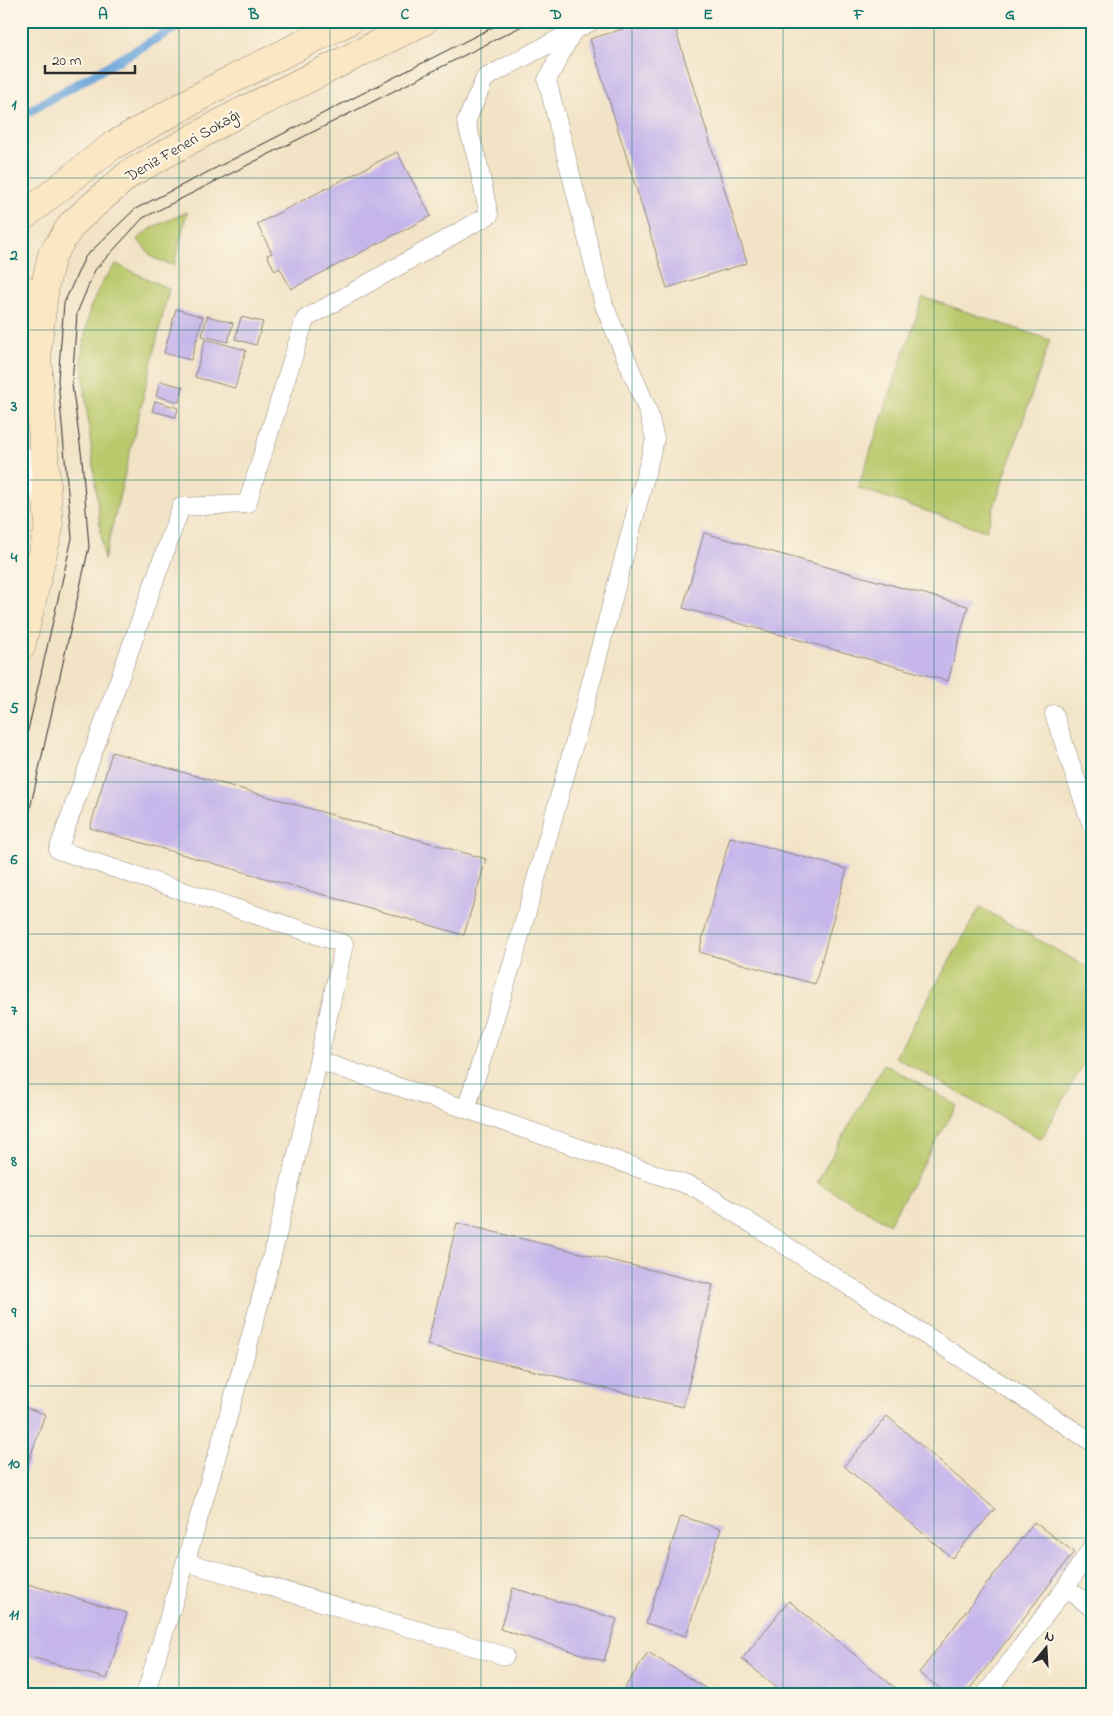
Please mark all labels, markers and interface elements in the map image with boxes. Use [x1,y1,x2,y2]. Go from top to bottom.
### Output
text: A [98,3,108,27]
text: B [248,3,260,27]
text: C [401,3,410,27]
text: D [549,3,562,27]
text: E [703,3,713,27]
text: F [853,3,865,27]
text: G [1005,3,1015,27]
scale bar [45,42,135,74]
text: 20 m [52,50,82,72]
text: 1 [11,93,17,117]
street label: Deniz Feneri Sokağı [120,103,245,189]
text: 2 [9,244,18,268]
text: 3 [10,395,18,419]
text: 4 [10,546,18,570]
text: 5 [9,697,19,721]
text: 6 [9,848,18,872]
text: 7 [11,999,18,1023]
text: 8 [10,1150,17,1174]
text: 9 [11,1301,17,1325]
text: 10 [8,1452,20,1476]
text: 11 [9,1603,20,1627]
north arrow [1020,1624,1070,1674]
text: N [1042,1626,1057,1649]

